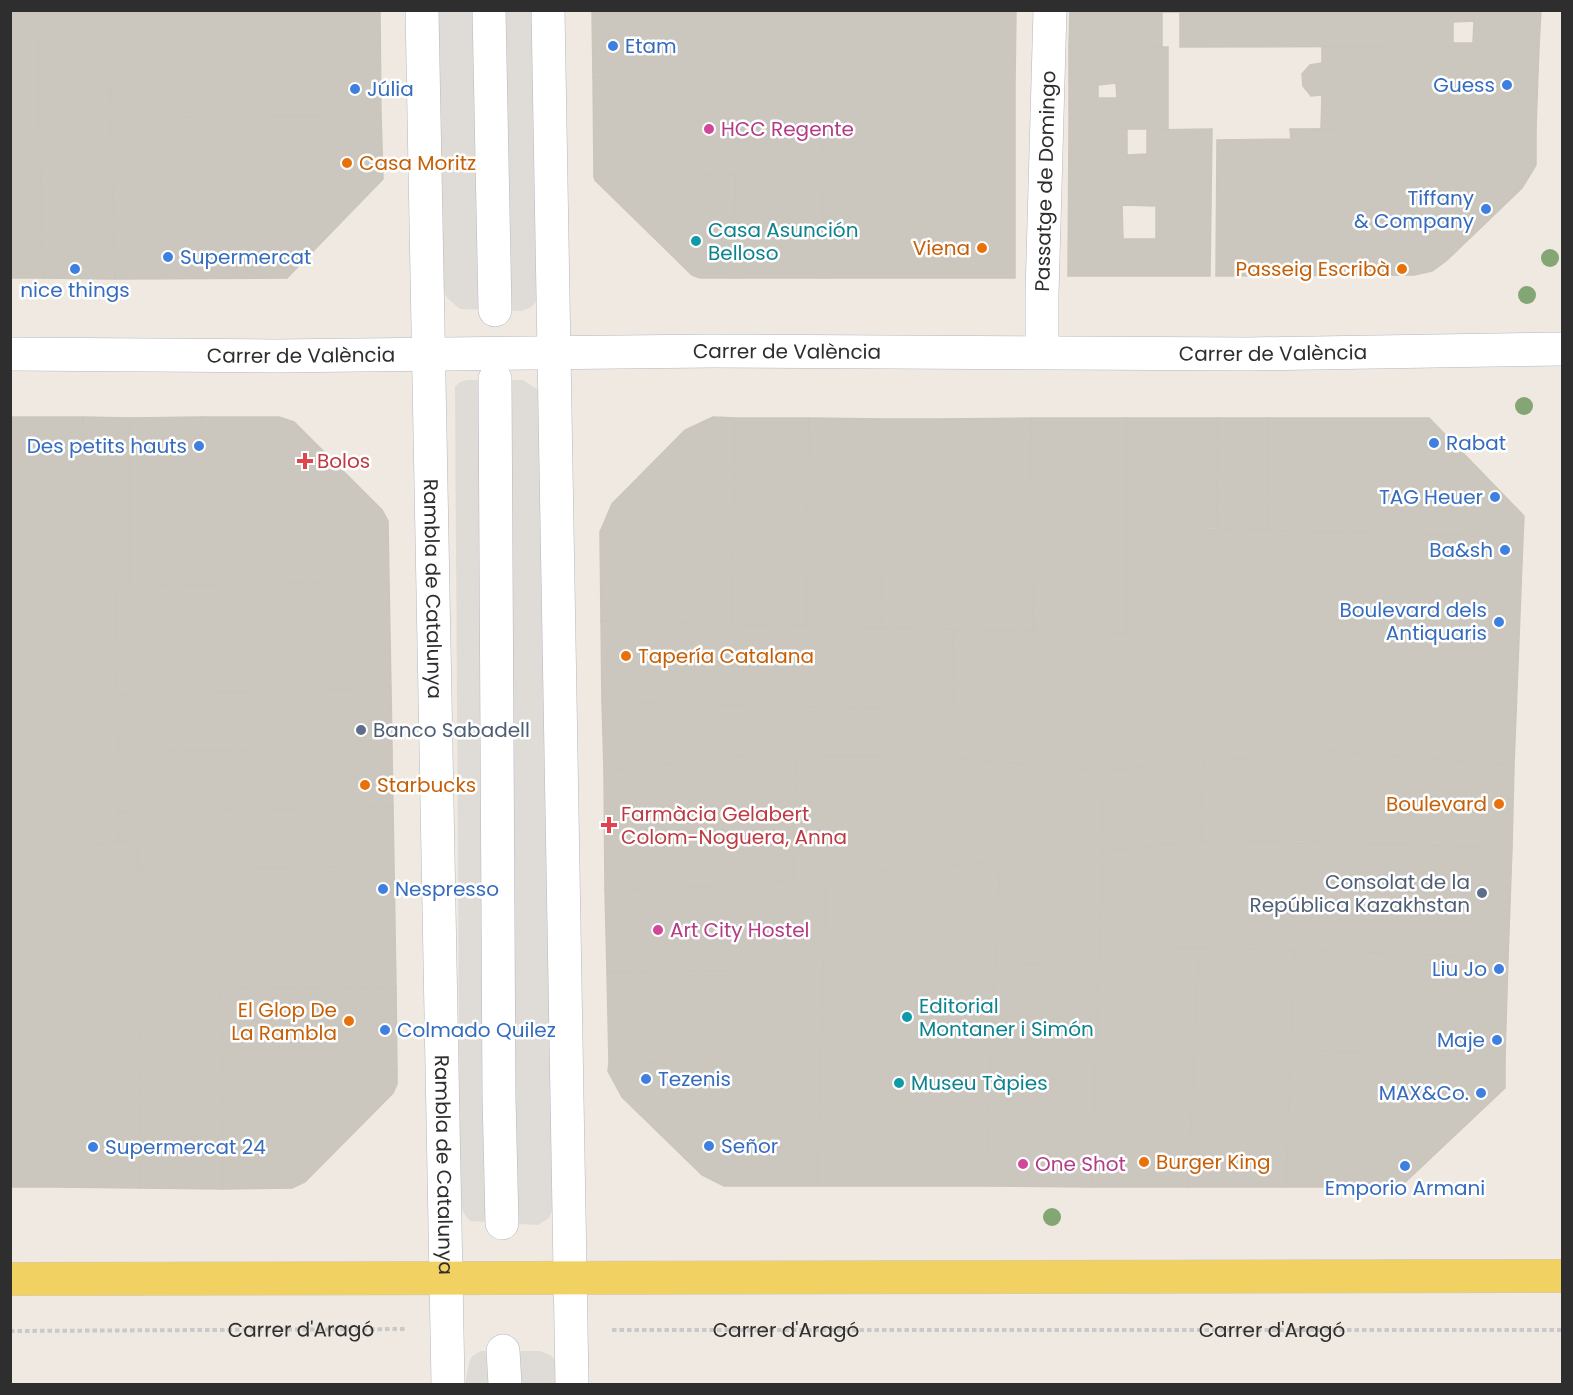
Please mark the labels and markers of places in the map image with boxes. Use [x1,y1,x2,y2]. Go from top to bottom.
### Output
place label: Etam [625,32,677,60]
marker: Etam [606,39,620,53]
place label: Guess [1433,71,1495,99]
place label: Júlia [367,75,414,103]
marker: Guess [1500,78,1514,92]
marker: Júlia [348,82,362,96]
place label: HCC Regente [721,115,854,143]
marker: HCC Regente [702,122,716,136]
place label: Casa Moritz [359,149,476,177]
marker: Casa Moritz [340,156,354,170]
place label: Tiffany & Company [1354,184,1474,235]
marker: Tiffany & Company [1479,202,1493,216]
place label: Casa Asunción Belloso [708,216,858,267]
marker: Casa Asunción Belloso [689,234,703,248]
place label: Viena [913,234,970,262]
marker: Viena [975,241,989,255]
place label: Supermercat [180,243,311,271]
marker: Supermercat [161,250,175,264]
place label: Passeig Escribà [1236,255,1390,283]
marker: nice things [68,262,82,276]
marker: Passeig Escribà [1395,262,1409,276]
place label: nice things [20,276,130,304]
place label: Rabat [1446,429,1506,457]
place label: Des petits hauts [27,432,187,460]
marker: Rabat [1427,436,1441,450]
marker: Des petits hauts [192,439,206,453]
place label: Bolos [317,447,370,475]
marker: Bolos [298,454,312,468]
place label: TAG Heuer [1379,483,1483,511]
marker: TAG Heuer [1488,490,1502,504]
place label: Ba&sh [1429,536,1493,564]
marker: Ba&sh [1498,543,1512,557]
place label: Boulevard dels Antiquaris [1339,596,1487,647]
marker: Boulevard dels Antiquaris [1492,615,1506,629]
place label: Tapería Catalana [638,642,814,670]
marker: Tapería Catalana [619,649,633,663]
place label: Banco Sabadell [373,716,530,744]
marker: Banco Sabadell [354,723,368,737]
place label: Starbucks [377,771,476,799]
marker: Starbucks [358,778,372,792]
place label: Boulevard [1386,790,1487,818]
marker: Boulevard [1492,797,1506,811]
place label: Farmàcia Gelabert Colom-Noguera, Anna [621,800,847,851]
marker: Farmàcia Gelabert Colom-Noguera, Anna [602,818,616,832]
place label: Consolat de la República Kazakhstan [1250,868,1470,919]
place label: Nespresso [395,875,499,903]
marker: Nespresso [376,882,390,896]
marker: Consolat de la República Kazakhstan [1475,886,1489,900]
place label: Art City Hostel [670,916,809,944]
marker: Art City Hostel [651,923,665,937]
place label: Liu Jo [1432,955,1487,983]
marker: Liu Jo [1492,962,1506,976]
place label: Editorial Montaner i Simón [919,992,1094,1043]
place label: El Glop De La Rambla [231,996,337,1047]
marker: Editorial Montaner i Simón [900,1010,914,1024]
marker: El Glop De La Rambla [342,1014,356,1028]
place label: Colmado Quilez [397,1016,556,1044]
marker: Colmado Quilez [378,1023,392,1037]
place label: Maje [1437,1026,1485,1054]
marker: Maje [1490,1033,1504,1047]
place label: Tezenis [658,1065,731,1093]
place label: Museu Tàpies [911,1069,1048,1097]
marker: Tezenis [639,1072,653,1086]
marker: Museu Tàpies [892,1076,906,1090]
place label: MAX&Co. [1379,1079,1469,1107]
marker: MAX&Co. [1474,1086,1488,1100]
place label: Señor [721,1132,778,1160]
place label: Supermercat 24 [105,1133,266,1161]
marker: Señor [702,1139,716,1153]
marker: Supermercat 24 [86,1140,100,1154]
place label: Burger King [1156,1148,1270,1176]
place label: One Shot [1035,1150,1126,1178]
marker: Burger King [1137,1155,1151,1169]
marker: One Shot [1016,1157,1030,1171]
marker: Emporio Armani [1398,1159,1412,1173]
place label: Emporio Armani [1325,1174,1485,1202]

